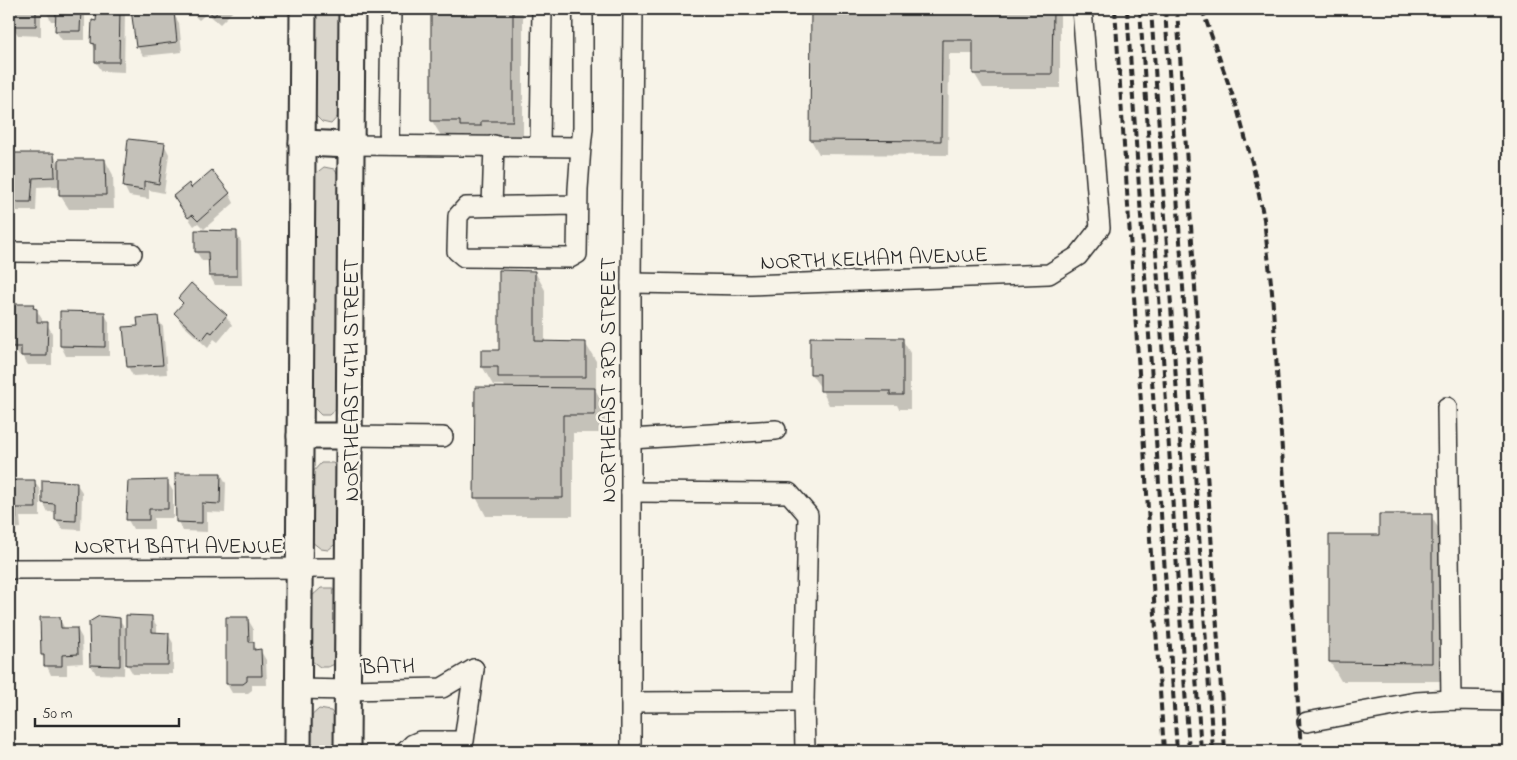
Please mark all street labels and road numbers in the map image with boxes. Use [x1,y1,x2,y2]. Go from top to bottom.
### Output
street label: NORTH KELHAM AVENUE [760,240,988,280]
street label: NORTHEAST 3RD STREET [594,257,626,503]
street label: NORTHEAST 4TH STREET [337,258,369,501]
street label: NORTH BATH AVENUE [74,532,284,564]
street label: BATH [360,652,415,684]

